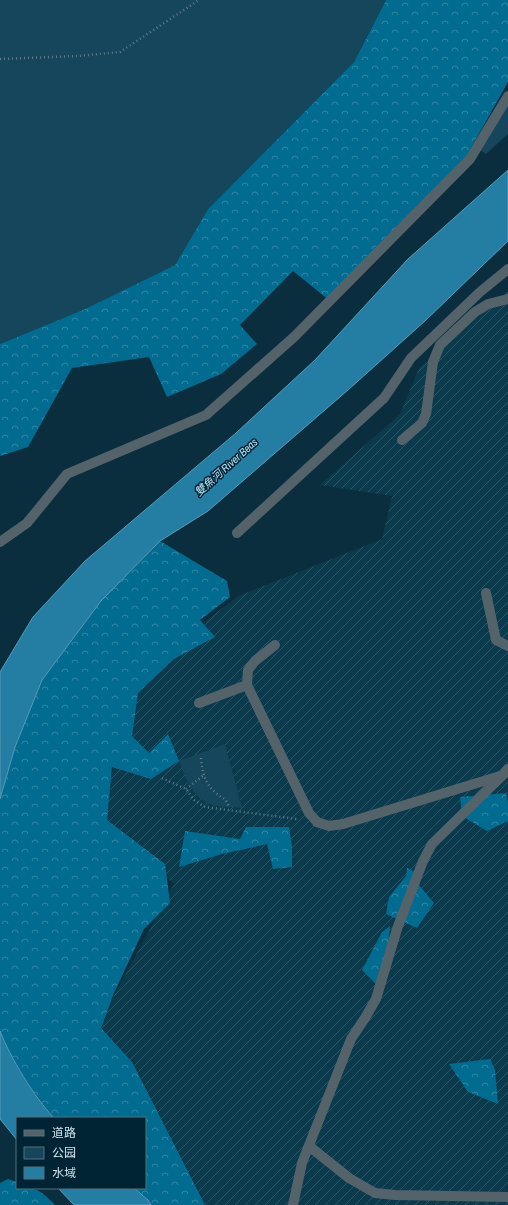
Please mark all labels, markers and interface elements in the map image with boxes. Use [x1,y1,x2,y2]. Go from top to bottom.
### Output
water label: 雙魚河 River Beas [192,435,261,499]
legend [16,1117,146,1189]
text: 道路 [52,1125,76,1141]
text: 公园 [52,1145,76,1161]
text: 水域 [52,1165,76,1181]

